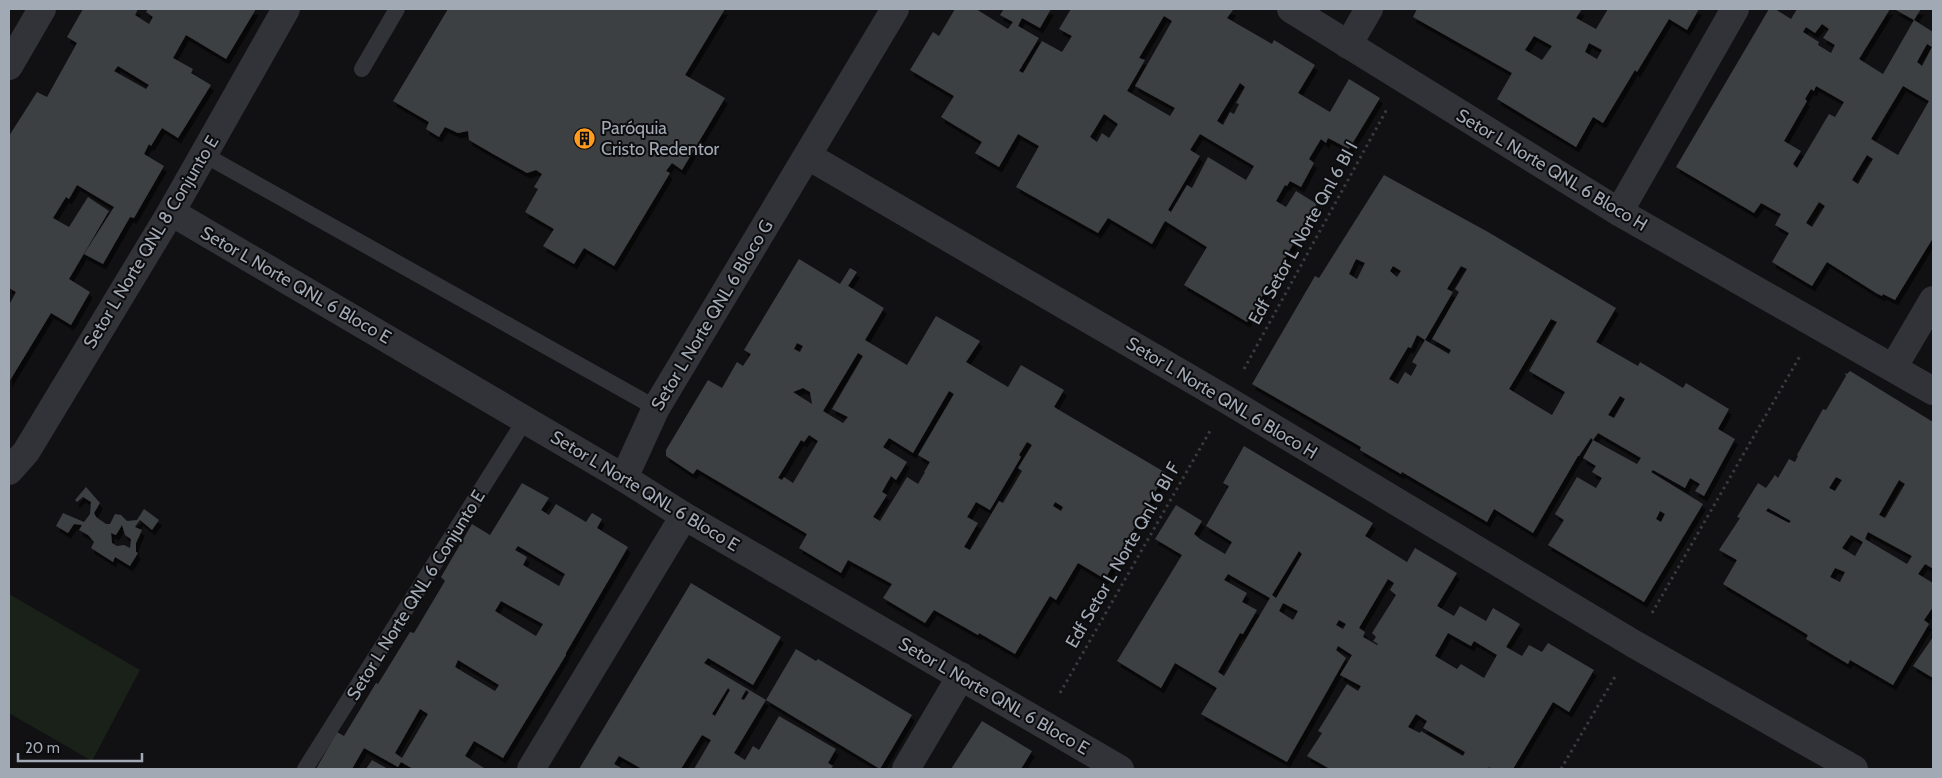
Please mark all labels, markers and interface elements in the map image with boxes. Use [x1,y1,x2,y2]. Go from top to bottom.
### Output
street label: Setor L Norte QNL 6 Bloco H [1452,104,1652,236]
place label: Paróquia Cristo Redentor [601,117,720,160]
building icon: Paróquia Cristo Redentor [573,126,597,150]
street label: Setor L Norte QNL 8 Conjunto E [79,132,223,352]
street label: Edf Setor L Norte Qnl 6 BI I [1244,138,1362,328]
street label: Setor L Norte QNL 6 Bloco G [646,216,778,414]
street label: Setor L Norte QNL 6 Bloco E [197,221,395,349]
street label: Setor L Norte QNL 6 Bloco H [1122,332,1322,464]
street label: Setor L Norte QNL 6 Bloco E [547,426,743,556]
street label: Edf Setor L Norte Qnl 6 BI F [1061,458,1185,652]
street label: Setor L Norte QNL 6 Conjunto E [342,486,490,704]
street label: Setor L Norte QNL 6 Bloco E [895,632,1093,760]
scale bar [18,730,141,762]
text: 20 m [25,739,60,757]

